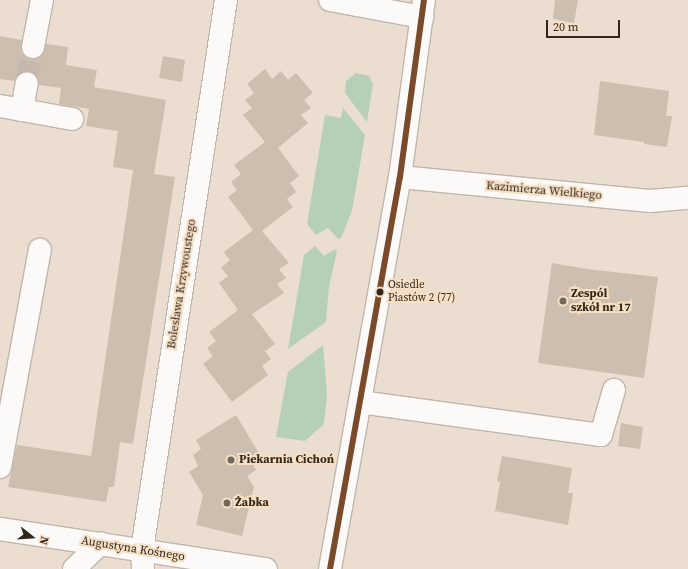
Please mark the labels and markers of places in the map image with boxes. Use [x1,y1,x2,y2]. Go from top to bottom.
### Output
place label: Osiedle Piastów 2 (77) [388,279,455,305]
marker: Osiedle Piastów 2 (77) [375,287,385,297]
place label: Zespól szkół nr 17 [571,287,631,315]
marker: Zespól szkół nr 17 [558,296,568,306]
place label: Piekarnia Cichoń [239,453,334,467]
marker: Piekarnia Cichoń [226,455,236,465]
place label: Żabka [235,496,269,510]
marker: Żabka [222,498,232,508]

